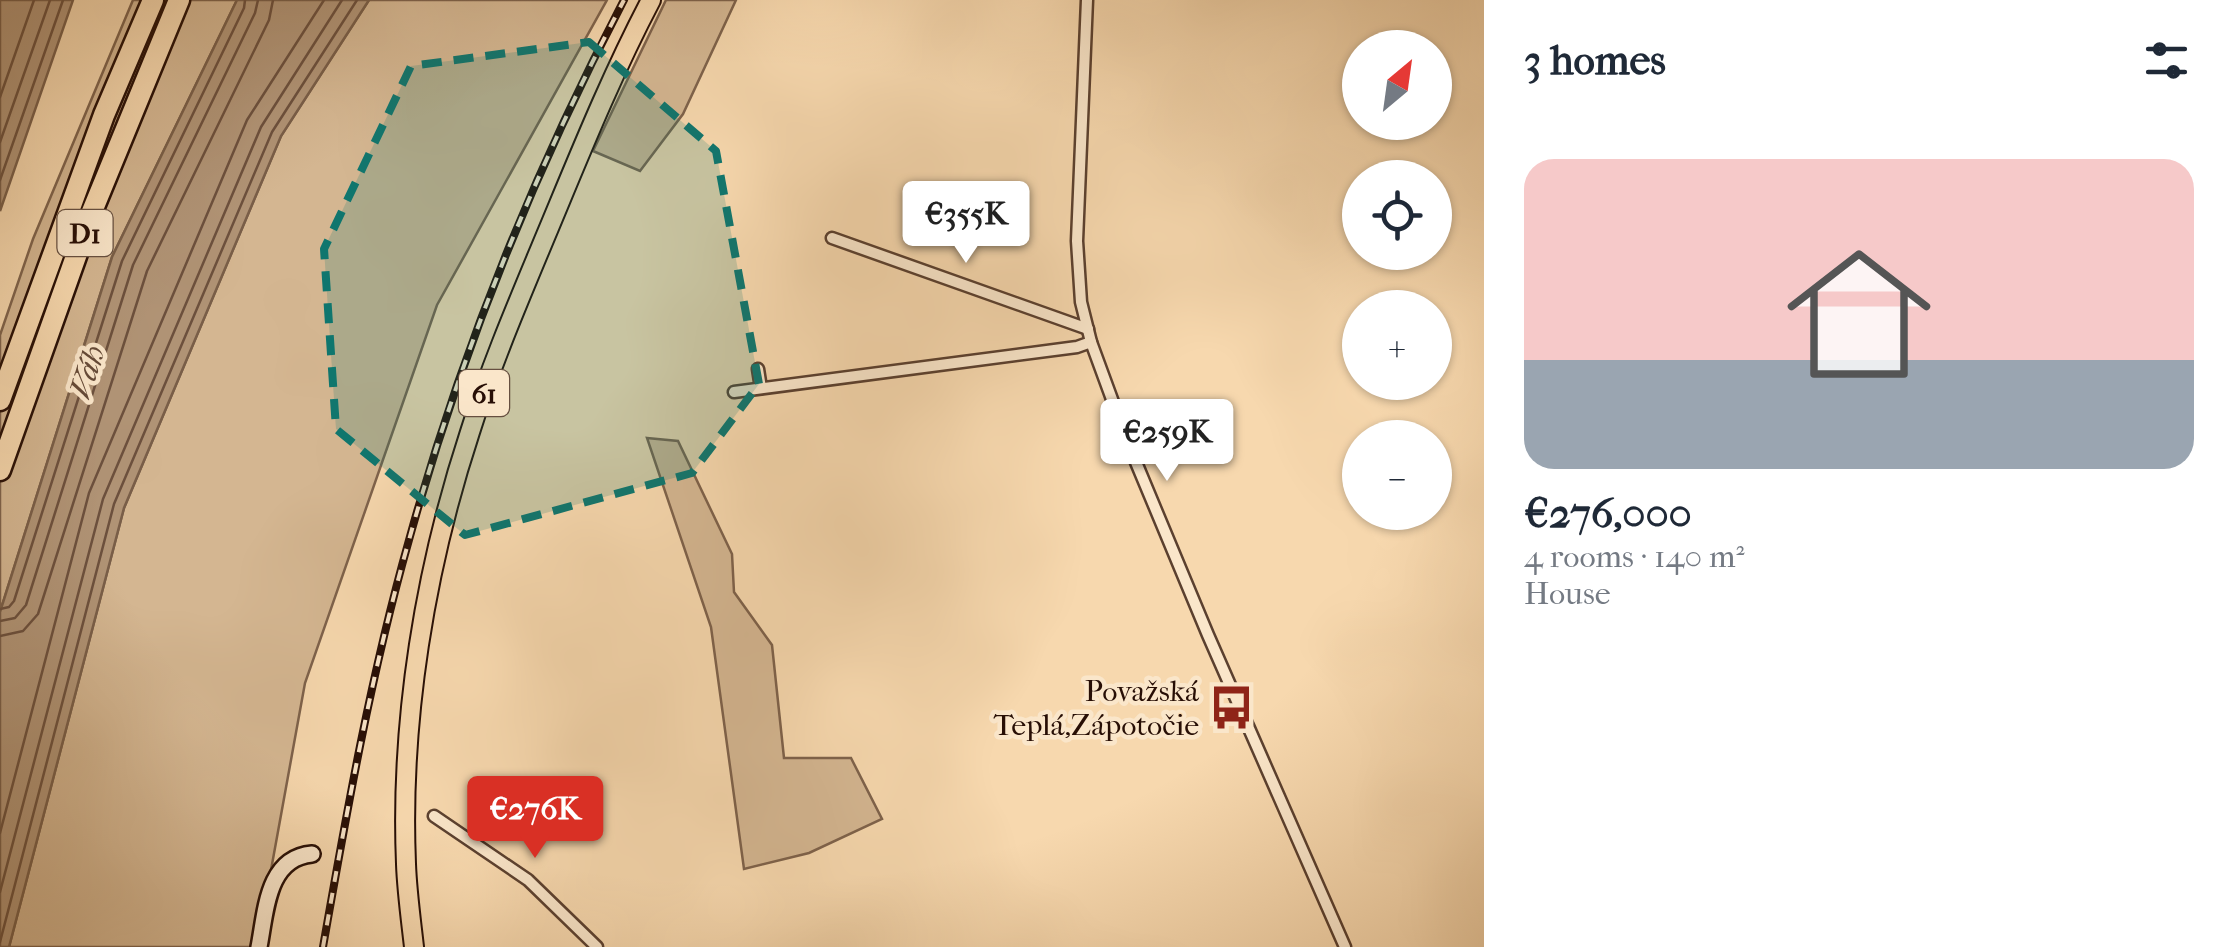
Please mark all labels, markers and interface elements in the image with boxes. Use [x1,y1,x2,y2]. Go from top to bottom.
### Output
north arrow [1342,30,1452,140]
map controls [1342,30,1452,530]
icon: filters [2139,33,2194,88]
text: 3 homes [1524,36,1666,85]
button: locate [1342,160,1452,270]
pin: €355K [896,181,1036,266]
text: €355K [925,195,1007,232]
road number: D1 [58,210,112,256]
icon: home [1769,224,1949,404]
button: + [1342,290,1452,400]
water label: Váh [61,341,113,403]
road number: 61 [459,370,509,416]
pin: €259K [1097,399,1237,484]
text: €259K [1122,413,1212,450]
button: − [1342,420,1452,530]
text: €276,000 [1524,489,1692,538]
text: 4 rooms · 140 m² [1524,538,1745,575]
text: House [1524,575,1611,612]
place label: Považská Teplá,Zápotočie [994,674,1200,743]
bus stop icon: Považská Teplá,Zápotočie [1208,684,1256,732]
pin: €276K [465,776,605,861]
text: €276K [489,790,581,827]

